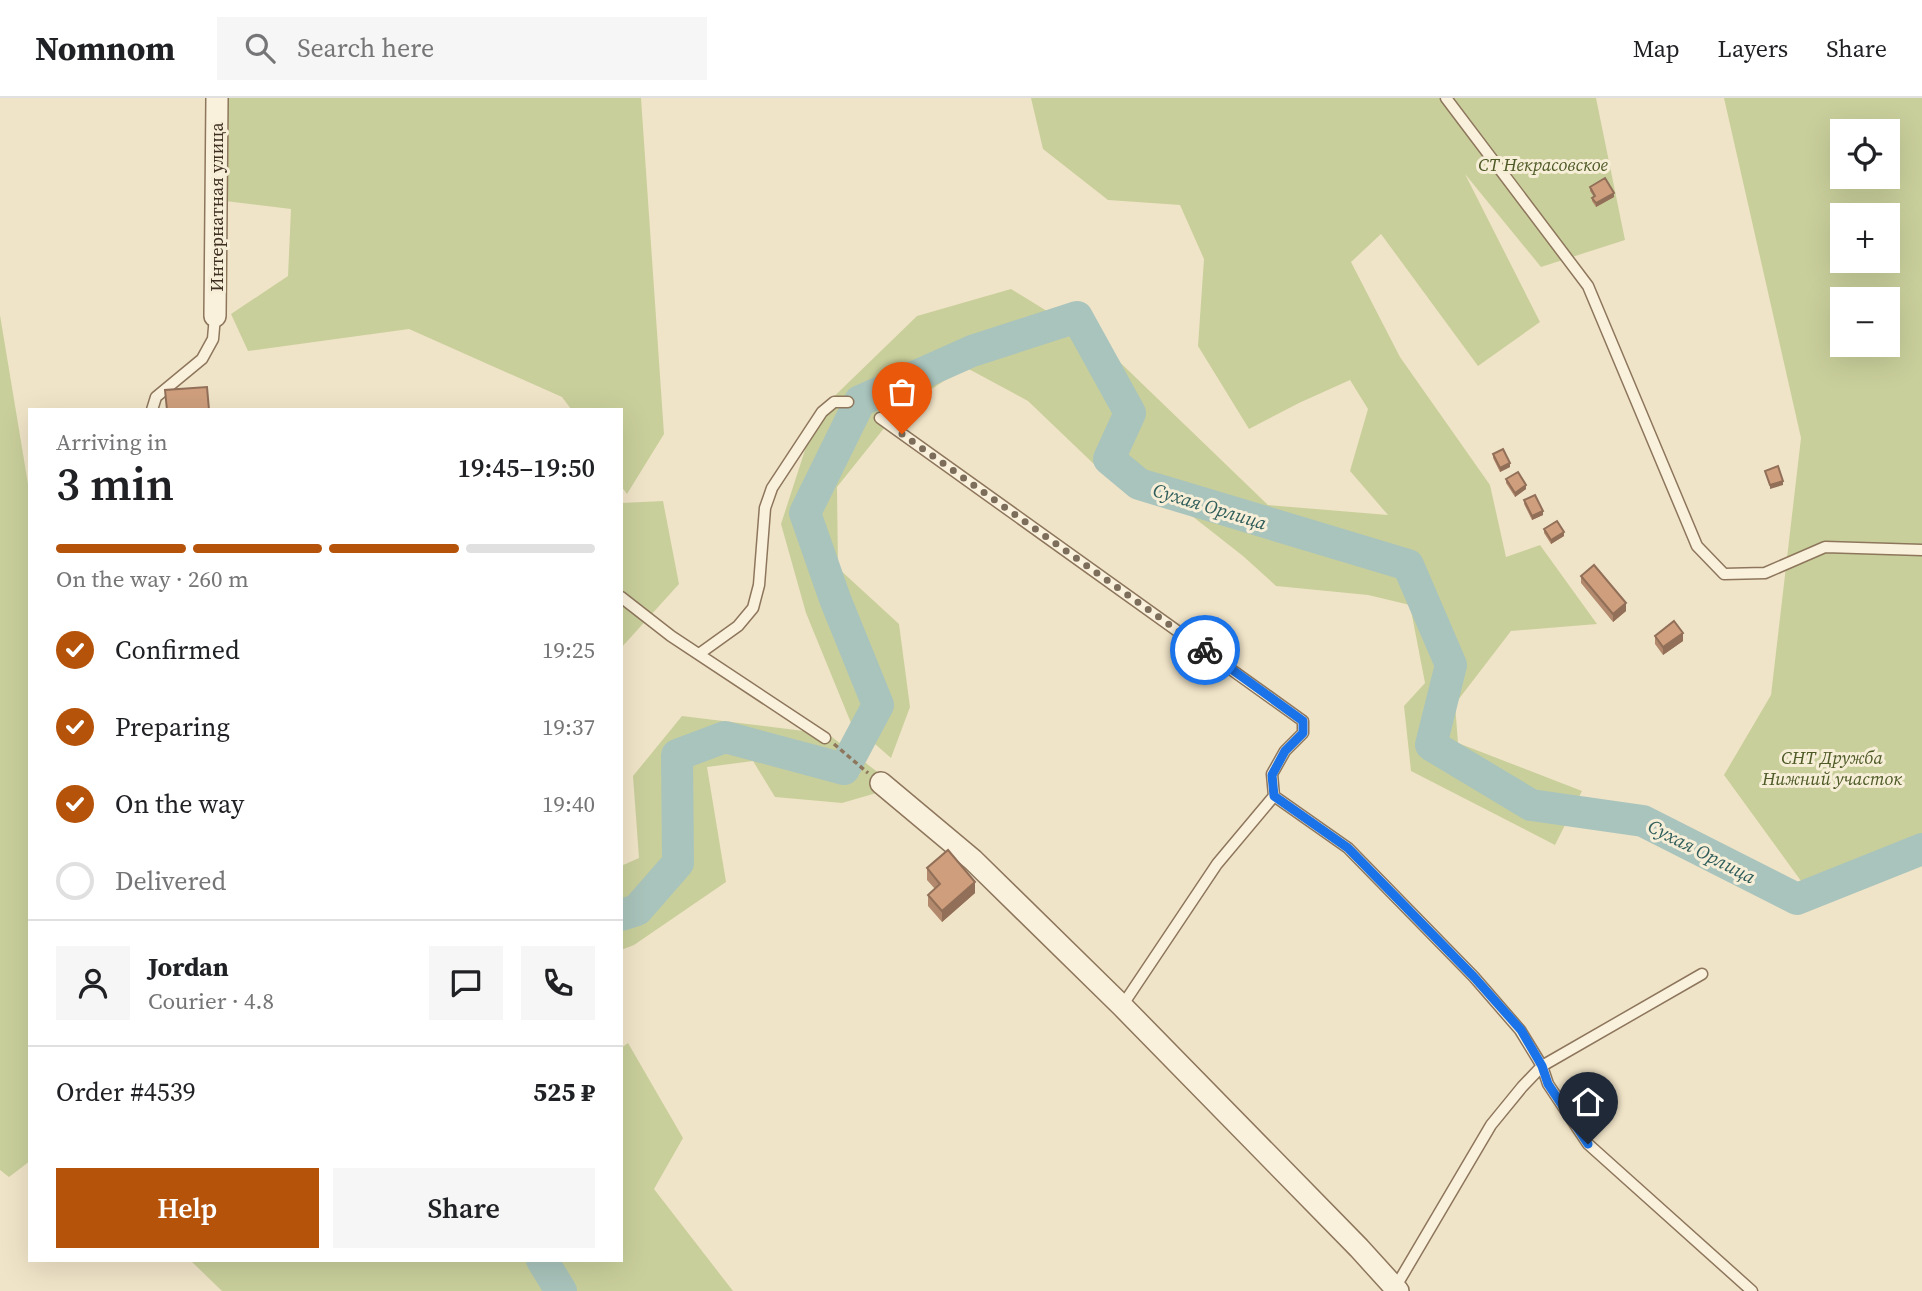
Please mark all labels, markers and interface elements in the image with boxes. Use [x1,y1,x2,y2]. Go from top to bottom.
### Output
search box [217,17,707,80]
text: Nomnom [35,26,175,71]
icon: search [241,29,279,67]
text: Search here [297,30,434,66]
text: Map [1633,32,1680,65]
text: Layers [1718,32,1788,65]
text: Share [1826,32,1887,65]
map controls [1830,119,1900,357]
button: locate [1830,119,1900,189]
street label: Интернатная улица [204,122,229,292]
park label: СТ Некрасовское [1478,152,1608,177]
button: + [1830,203,1900,273]
button: − [1830,287,1900,357]
pin [872,362,932,434]
icon: bag [883,373,921,411]
text: Arriving in [56,426,168,458]
text: 19:45–19:50 [458,450,595,486]
text: 3 min [56,452,174,515]
water label: Сухая Орлица [1150,476,1270,536]
text: On the way · 260 m [56,563,249,595]
courier [1170,615,1240,685]
icon: check [56,631,94,669]
icon: bike [1186,631,1224,669]
text: Confirmed [115,632,240,668]
text: 19:25 [542,634,595,666]
icon: check [56,708,94,746]
text: Preparing [115,709,230,745]
text: 19:37 [542,711,595,743]
park label: СНТ Дружба Нижний участок [1761,745,1902,791]
icon: check [56,785,94,823]
text: On the way [115,786,244,822]
text: 19:40 [542,788,595,820]
water label: Сухая Орлица [1644,813,1760,889]
text: Delivered [115,863,226,899]
button: person [56,946,130,1020]
button: chat [429,946,503,1020]
button: phone [521,946,595,1020]
text: Jordan [148,949,229,985]
text: Courier · 4.8 [148,985,274,1017]
pin [1558,1072,1618,1144]
text: Order #4539 [56,1074,196,1110]
text: 525 ₽ [533,1074,595,1110]
icon: home [1569,1083,1607,1121]
button: Help [56,1168,319,1248]
button: Share [333,1168,595,1248]

